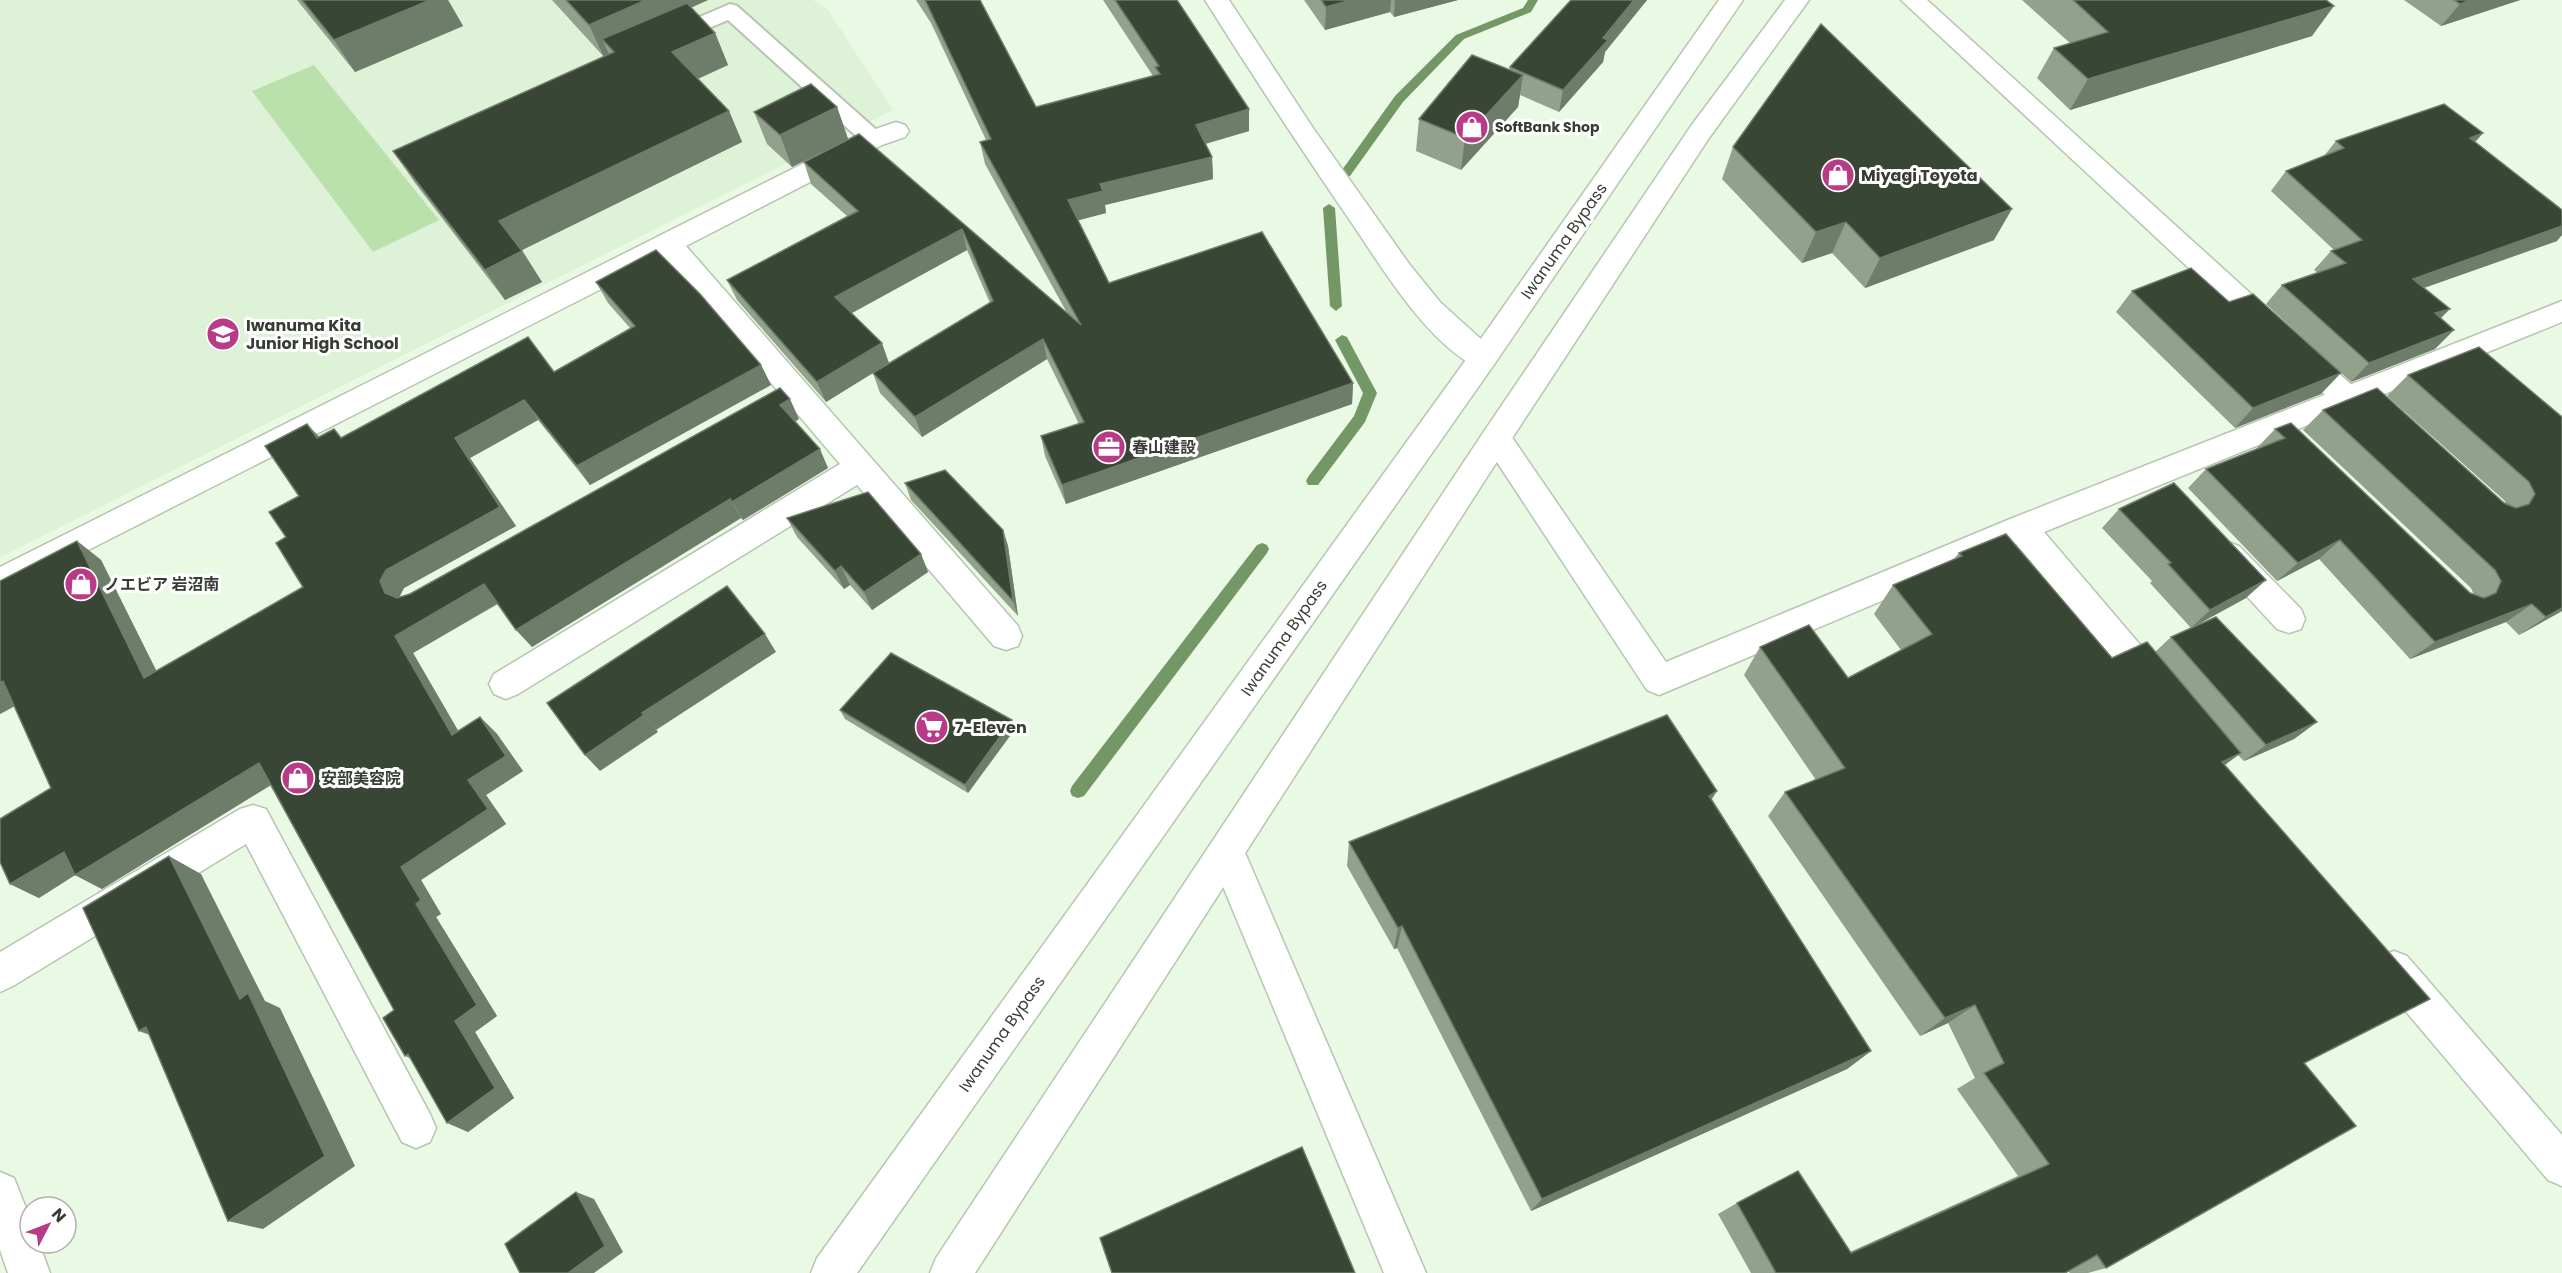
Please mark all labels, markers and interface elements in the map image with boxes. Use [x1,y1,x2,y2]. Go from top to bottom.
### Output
shop icon: SoftBank Shop [1454,109,1490,145]
place label: SoftBank Shop [1495,117,1600,137]
shop icon: Miyagi Toyota [1820,157,1856,193]
place label: Miyagi Toyota [1861,164,1978,187]
street label: Iwanuma Bypass [1515,178,1613,304]
place label: Iwanuma Kita Junior High School [246,314,399,355]
school or university icon: Iwanuma Kita Junior High School [205,316,241,352]
office icon: 春山建設 [1091,429,1127,465]
place label: 春山建設 [1132,436,1196,459]
shop icon: ノエビア 岩沼南 [63,566,99,602]
place label: ノエビア 岩沼南 [104,573,219,596]
street label: Iwanuma Bypass [1235,575,1333,701]
supermarket icon: 7-Eleven [914,709,950,745]
place label: 7-Eleven [955,716,1027,739]
shop icon: 安部美容院 [280,760,316,796]
place label: 安部美容院 [321,767,401,790]
street label: Iwanuma Bypass [953,971,1051,1097]
north arrow [18,1195,78,1255]
text: N [46,1203,71,1227]

